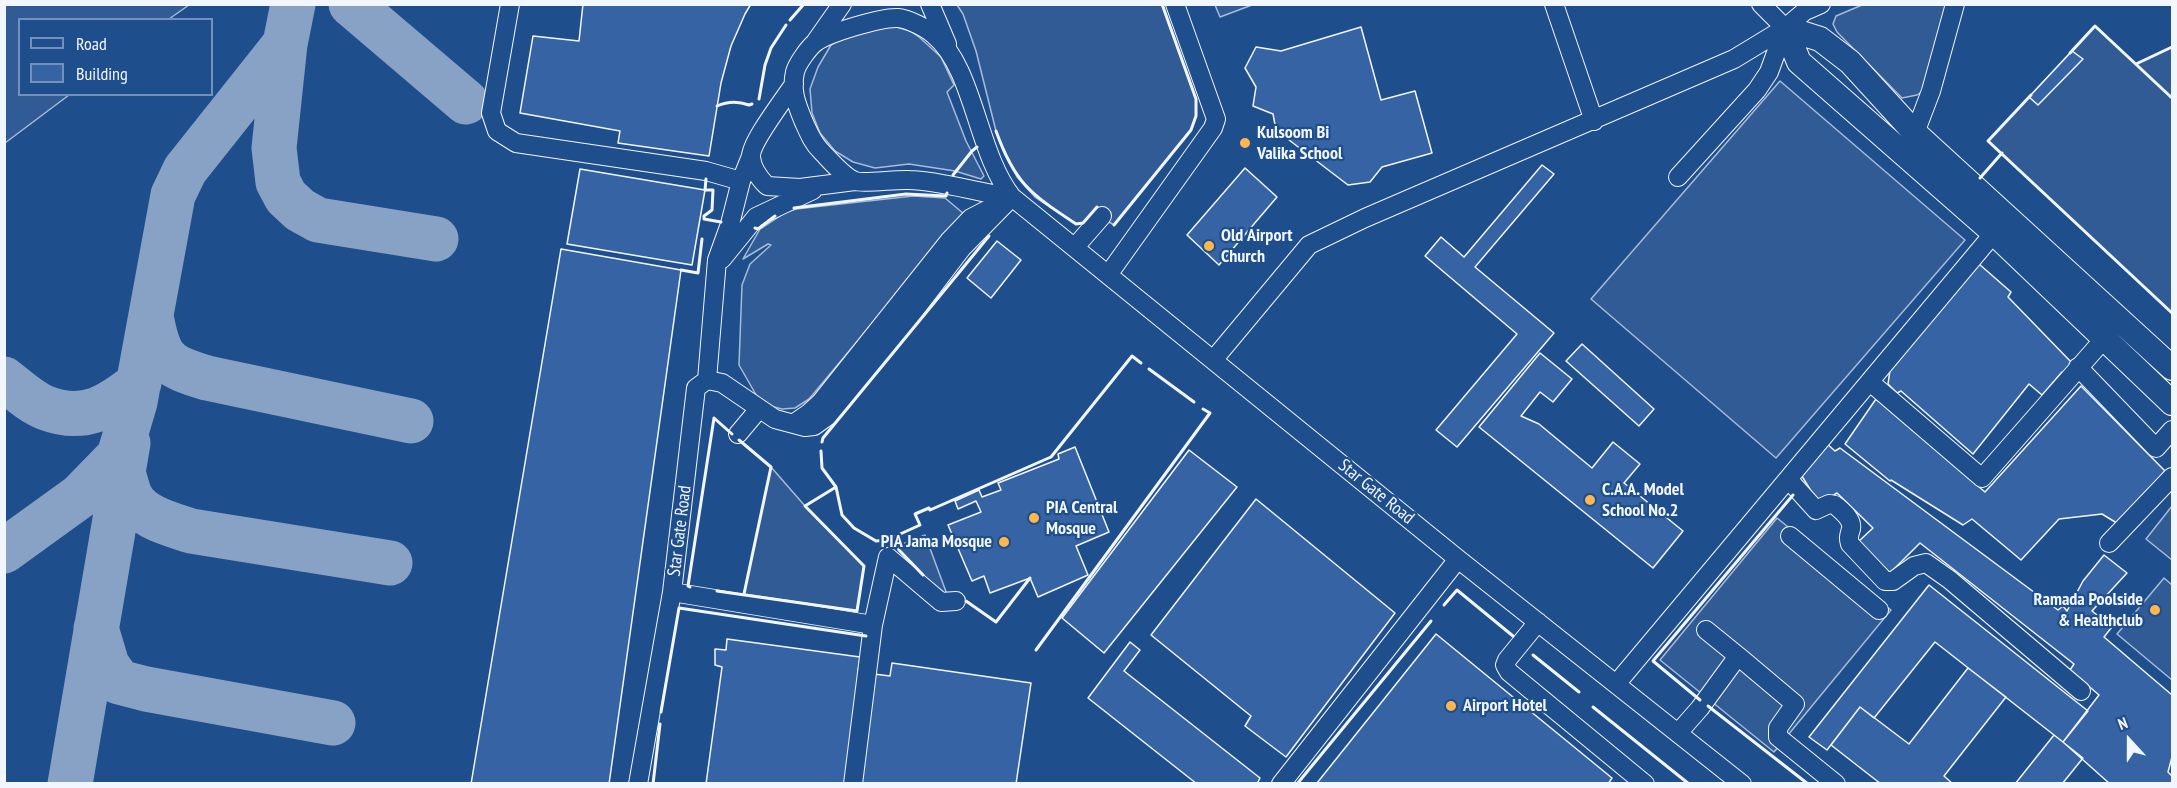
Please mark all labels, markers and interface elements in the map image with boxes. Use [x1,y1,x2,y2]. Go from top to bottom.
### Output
legend [18,18,213,96]
text: Road [76,32,107,55]
text: Building [76,62,128,85]
place label: Kulsoom Bi Valika School [1257,122,1342,164]
marker: Kulsoom Bi Valika School [1238,136,1252,150]
place label: Old Airport Church [1221,225,1292,268]
marker: Old Airport Church [1202,239,1216,253]
street label: Star Gate Road [1334,455,1418,529]
place label: C.A.A. Model School No.2 [1602,479,1684,522]
street label: Star Gate Road [664,484,696,578]
marker: C.A.A. Model School No.2 [1583,493,1597,507]
place label: PIA Central Mosque [1046,497,1117,540]
marker: PIA Central Mosque [1027,511,1041,525]
place label: PIA Jama Mosque [881,531,992,553]
marker: PIA Jama Mosque [997,535,1011,549]
place label: Ramada Poolside & Healthclub [2034,589,2143,632]
marker: Ramada Poolside & Healthclub [2148,603,2162,617]
place label: Airport Hotel [1463,695,1547,717]
marker: Airport Hotel [1444,699,1458,713]
north arrow [2099,710,2159,770]
text: N [2115,712,2130,734]

